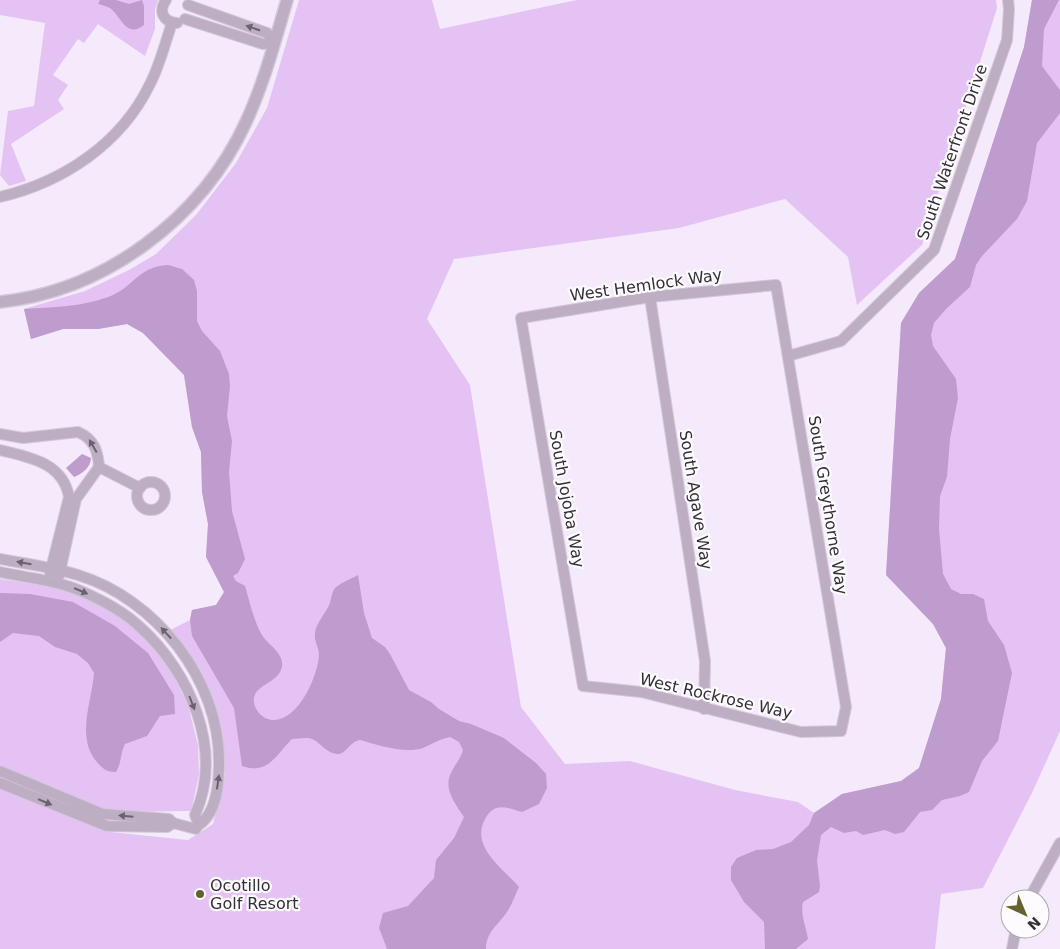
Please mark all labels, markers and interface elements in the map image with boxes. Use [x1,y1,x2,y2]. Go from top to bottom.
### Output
one-way arrow [246,24,261,31]
street label: South Waterfront Drive [913,62,991,242]
street label: West Hemlock Way [569,265,723,305]
street label: South Greythorne Way [804,414,852,596]
street label: South Jojoba Way [546,429,588,569]
street label: South Agave Way [676,429,716,571]
one-way arrow [89,440,98,453]
one-way arrow [15,559,31,567]
one-way arrow [74,588,88,596]
one-way arrow [160,628,172,640]
street label: West Rockrose Way [638,669,794,723]
one-way arrow [189,696,197,711]
one-way arrow [214,774,222,790]
one-way arrow [38,798,53,806]
one-way arrow [118,812,134,820]
place label: Ocotillo Golf Resort [210,876,299,913]
marker: Ocotillo Golf Resort [194,888,206,900]
north arrow [1000,889,1050,939]
text: N [1024,914,1044,933]

